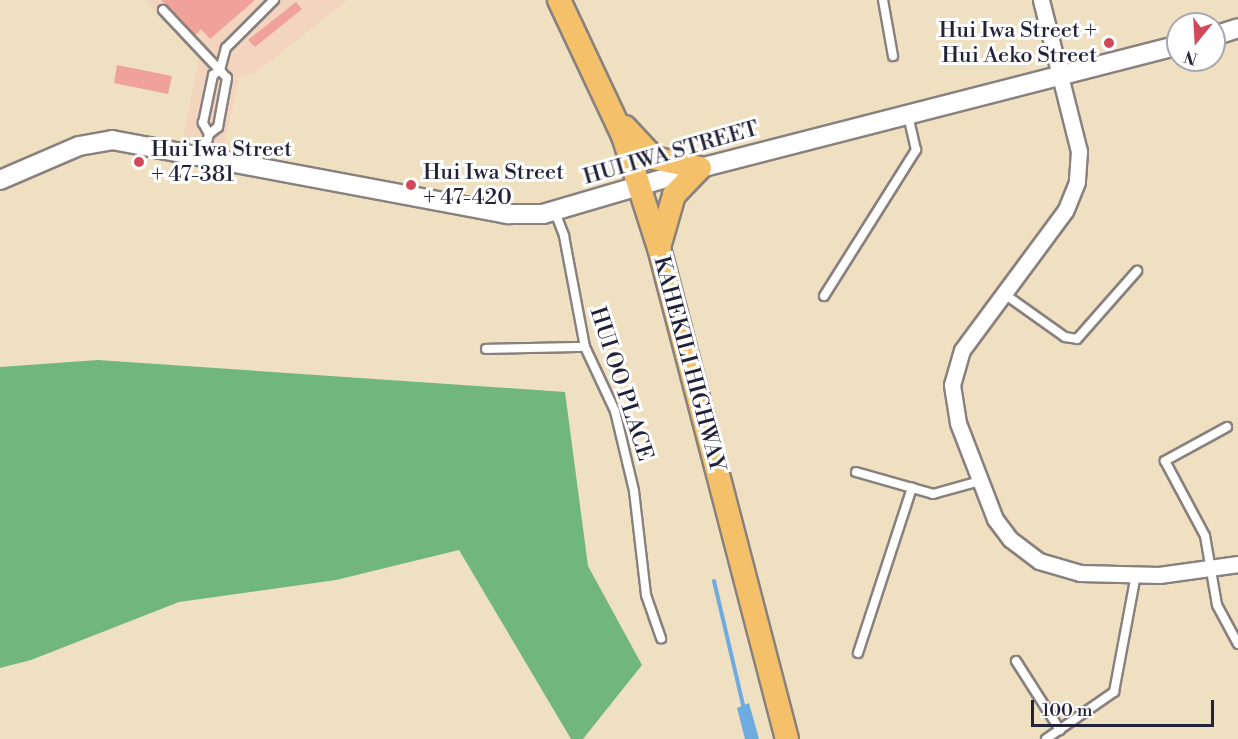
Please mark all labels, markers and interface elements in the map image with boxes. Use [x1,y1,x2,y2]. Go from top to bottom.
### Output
north arrow [1166,12,1226,72]
place label: Hui Iwa Street + Hui Aeko Street [939,17,1097,68]
marker: Hui Iwa Street + Hui Aeko Street [1102,36,1116,50]
text: N [1182,46,1200,69]
street label: HUI IWA STREET [580,115,762,191]
place label: Hui Iwa Street + 47-381 [151,136,292,188]
marker: Hui Iwa Street + 47-381 [132,155,146,169]
place label: Hui Iwa Street + 47-420 [423,159,564,210]
marker: Hui Iwa Street + 47-420 [404,178,418,192]
street label: KAHEKILI HIGHWAY [648,254,730,474]
street label: HUI OO PLACE [584,304,658,464]
scale bar [1034,688,1217,726]
text: 100 m [1042,699,1093,722]

